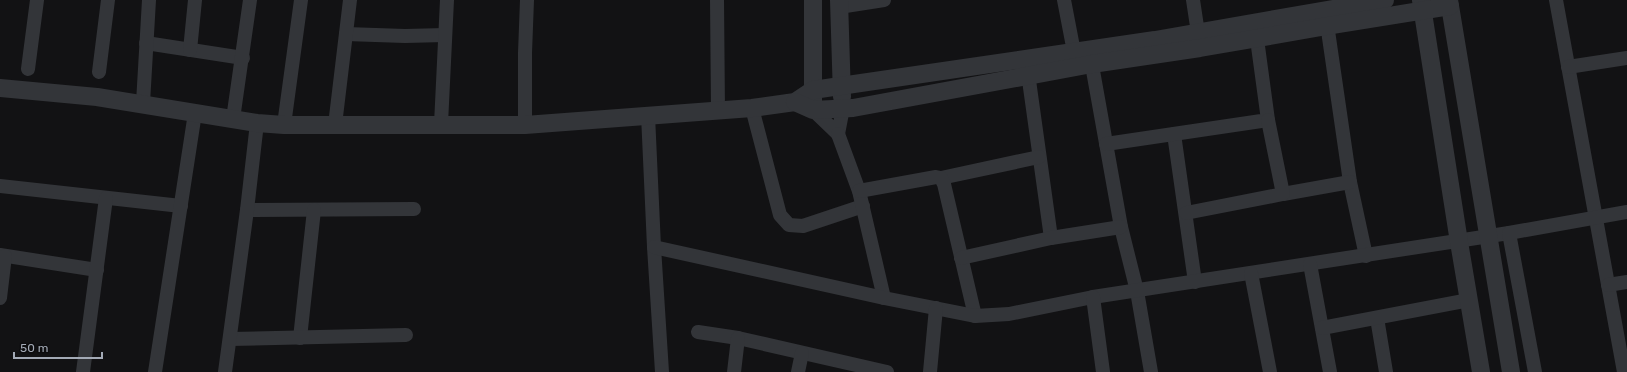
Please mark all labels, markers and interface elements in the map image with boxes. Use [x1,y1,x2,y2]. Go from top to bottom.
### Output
scale bar [14,334,102,360]
text: 50 m [20,341,48,355]

